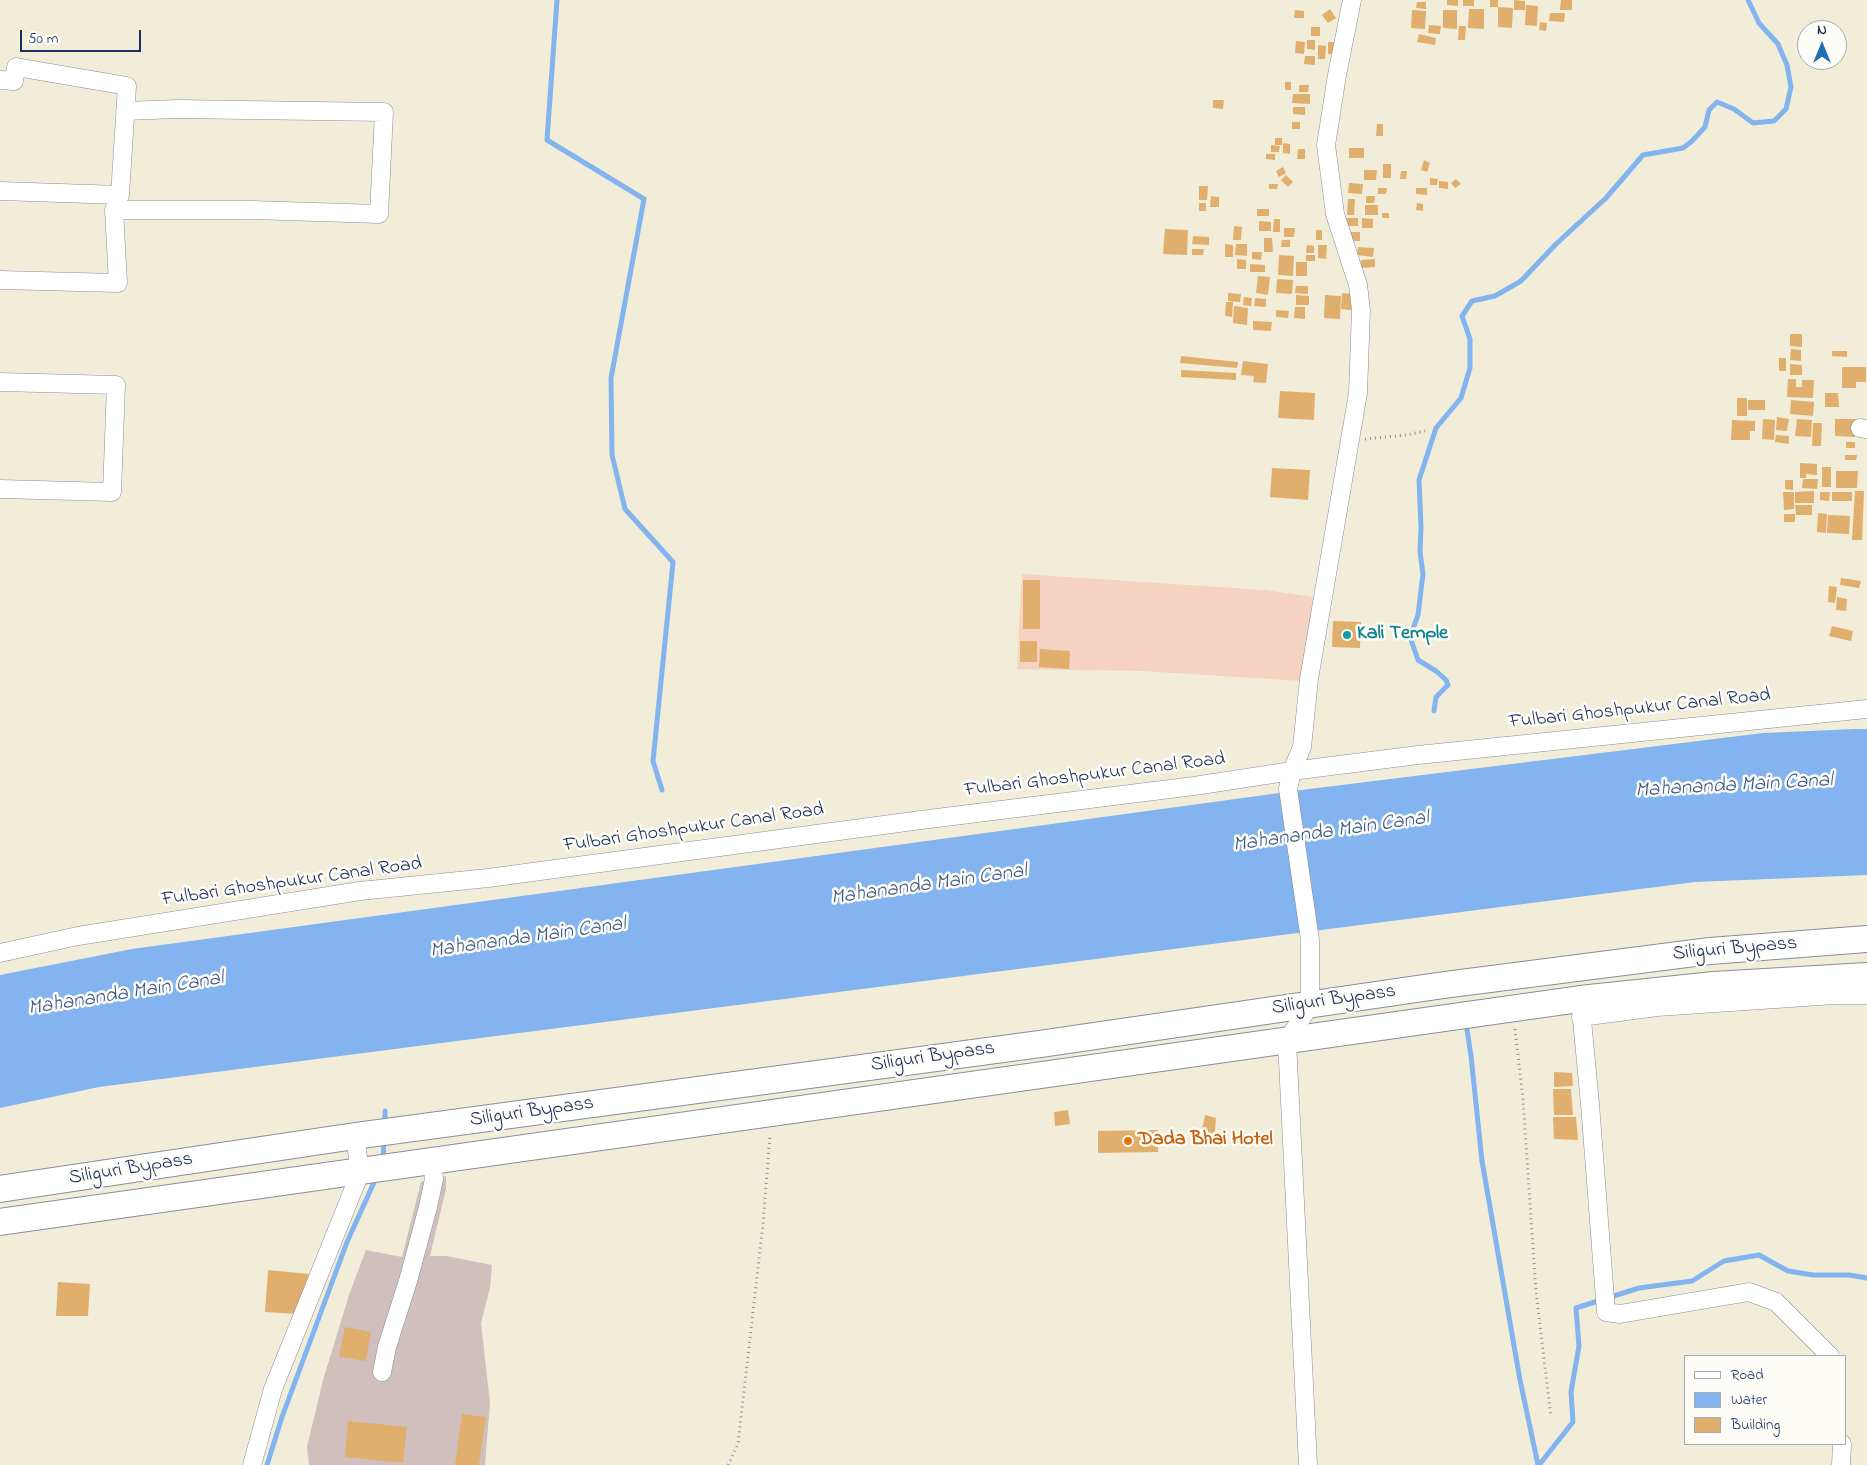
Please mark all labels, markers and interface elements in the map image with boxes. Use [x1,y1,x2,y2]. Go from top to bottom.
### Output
scale bar [22,20,144,52]
north arrow [1797,20,1847,70]
text: N [1817,20,1827,41]
text: 50 m [28,28,58,50]
place label: Kali Temple [1357,623,1448,647]
marker: Kali Temple [1341,629,1353,641]
street label: Fulbari Ghoshpukur Canal Road [1508,684,1772,736]
street label: Fulbari Ghoshpukur Canal Road [963,748,1227,804]
water label: Mahananda Main Canal [1635,769,1833,805]
street label: Fulbari Ghoshpukur Canal Road [562,799,826,859]
water label: Mahananda Main Canal [1232,807,1430,859]
street label: Fulbari Ghoshpukur Canal Road [160,853,424,913]
water label: Mahananda Main Canal [830,860,1028,912]
water label: Mahananda Main Canal [429,913,627,965]
street label: Siliguri Bypass [1672,933,1798,967]
water label: Mahananda Main Canal [27,967,225,1023]
street label: Siliguri Bypass [1270,980,1398,1022]
street label: Siliguri Bypass [869,1037,997,1079]
street label: Siliguri Bypass [468,1092,596,1134]
place label: Dada Bhai Hotel [1138,1129,1273,1153]
marker: Dada Bhai Hotel [1122,1135,1134,1147]
street label: Siliguri Bypass [67,1148,195,1192]
legend [1684,1355,1847,1445]
text: Road [1731,1364,1764,1386]
text: Water [1731,1389,1767,1411]
text: Building [1731,1414,1780,1436]

